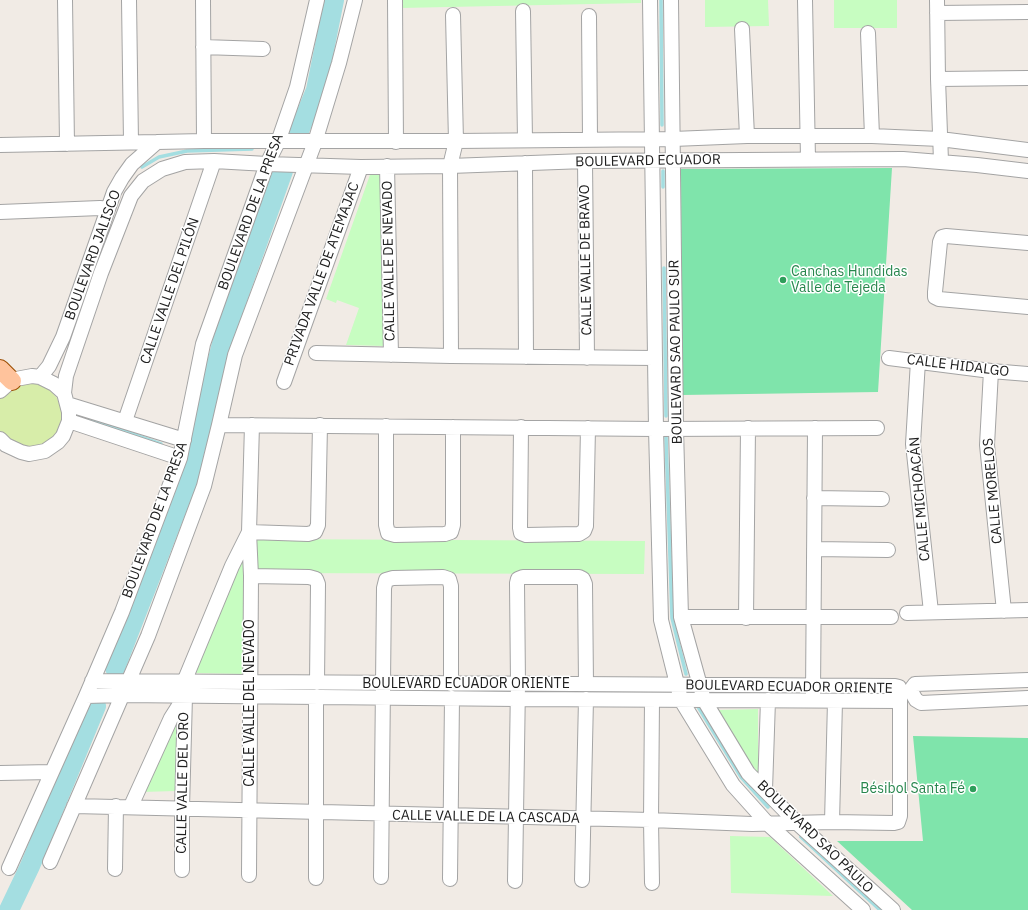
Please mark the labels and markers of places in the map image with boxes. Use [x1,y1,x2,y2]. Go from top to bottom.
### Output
place label: Canchas Hundidas Valle de Tejeda [791,264,908,296]
marker: Canchas Hundidas Valle de Tejeda [778,275,788,285]
place label: Bésibol Santa Fé [860,781,965,797]
marker: Bésibol Santa Fé [968,784,978,794]

